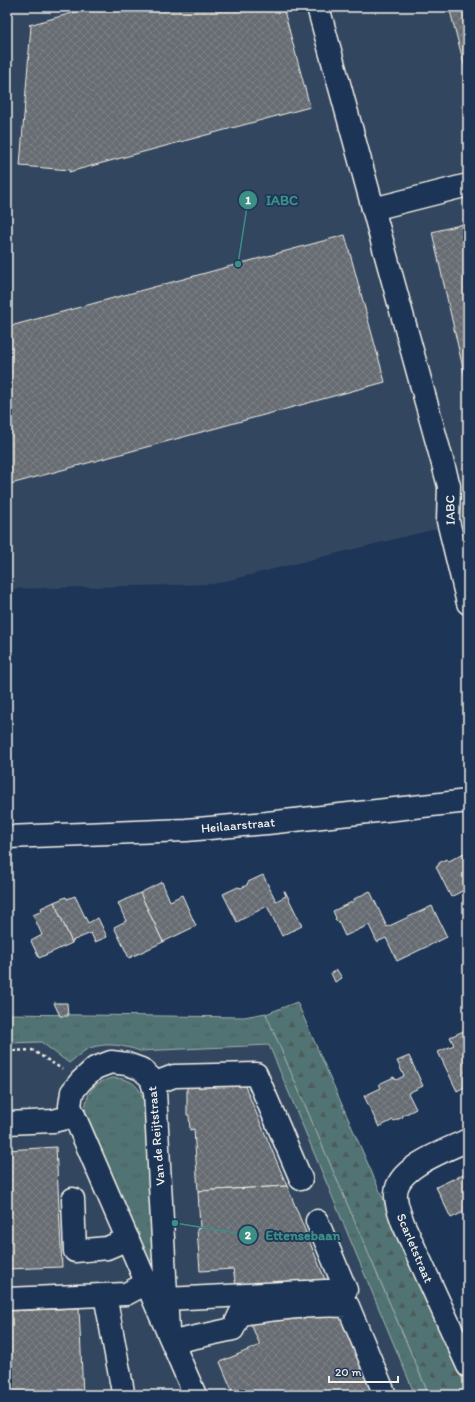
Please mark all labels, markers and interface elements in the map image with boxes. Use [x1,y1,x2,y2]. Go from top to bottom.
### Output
callout: IABC [238,187,306,213]
text: IABC [266,192,298,209]
text: 1 [245,193,251,207]
street label: IABC [442,495,458,525]
street label: Heilaarstraat [200,814,276,836]
street label: Van de Reijtstraat [144,1086,168,1186]
street label: Scarletstraat [394,1211,436,1285]
callout: Ettensebaan [238,1222,349,1248]
text: Ettensebaan [266,1227,341,1244]
text: 2 [245,1228,252,1242]
scale bar [329,1358,398,1384]
text: 20 m [335,1365,362,1379]

